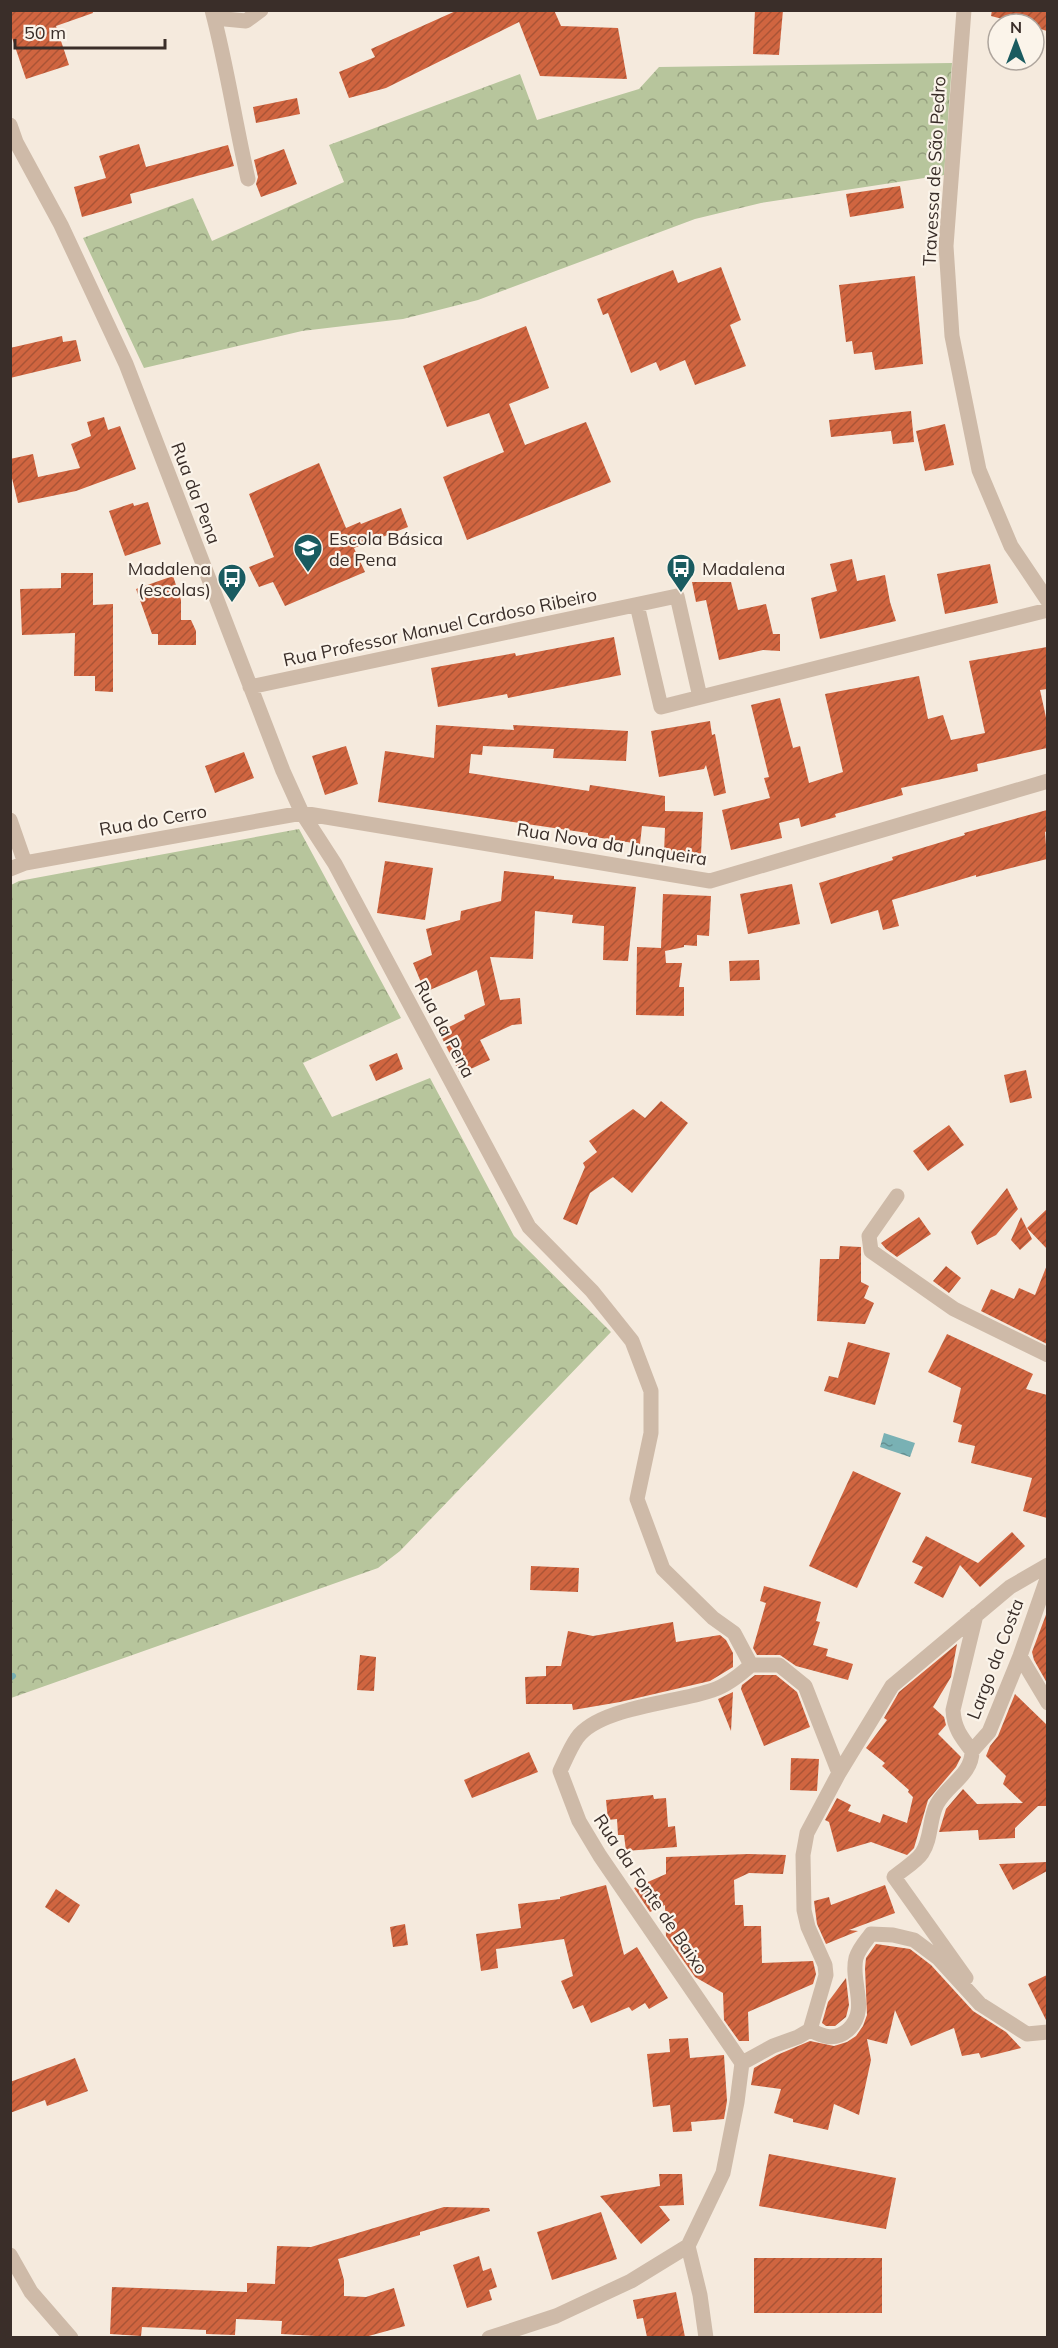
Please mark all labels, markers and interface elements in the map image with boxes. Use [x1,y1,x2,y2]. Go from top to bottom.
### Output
scale bar [15,12,165,50]
north arrow [986,12,1046,72]
text: N [1010,17,1022,37]
text: 50 m [24,21,66,44]
street label: Travessa de São Pedro [918,75,950,267]
street label: Rua da Pena [166,439,226,547]
place label: Escola Básica de Pena [329,527,443,571]
school or university icon: Escola Básica de Pena [292,532,324,574]
bus stop icon: Madalena [665,552,697,594]
place label: Madalena (escolas) [128,557,211,601]
place label: Madalena [702,557,785,580]
bus stop icon: Madalena (escolas) [216,562,248,604]
street label: Rua Professor Manuel Cardoso Ribeiro [281,582,599,672]
street label: Rua do Cerro [97,799,209,841]
street label: Rua Nova da Junqueira [515,818,709,870]
street label: Rua da Pena [410,976,480,1082]
street label: Largo da Costa [961,1596,1029,1722]
street label: Rua da Fonte de Baixo [589,1810,713,1978]

